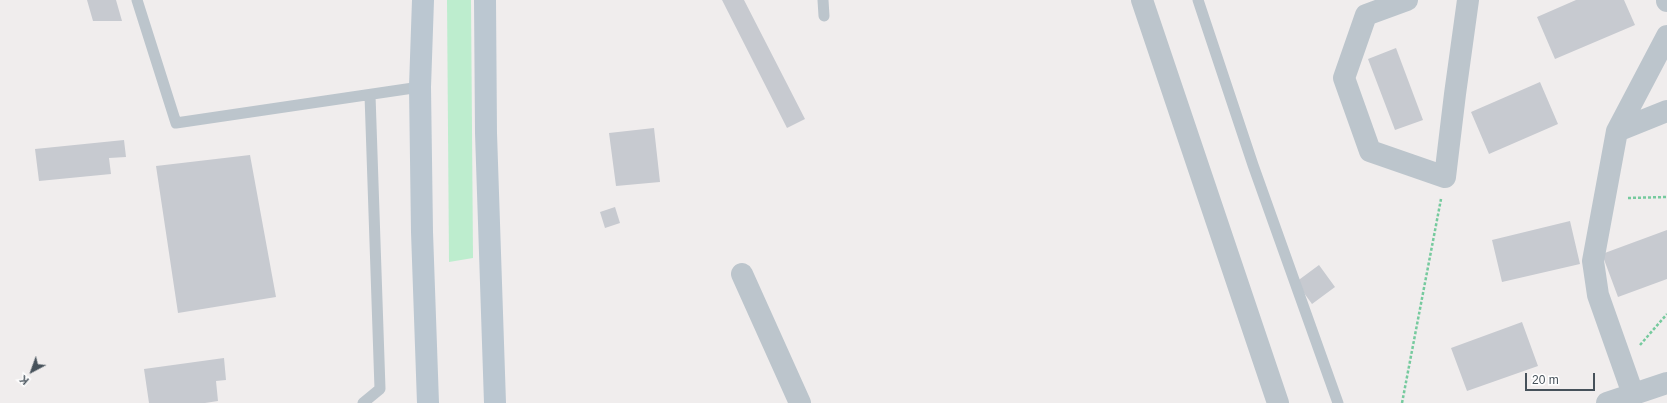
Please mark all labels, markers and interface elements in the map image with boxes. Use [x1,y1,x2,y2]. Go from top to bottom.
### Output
north arrow [12,351,52,391]
scale bar [1527,365,1597,391]
text: K [17,373,31,387]
text: 20 m [1532,373,1559,387]

